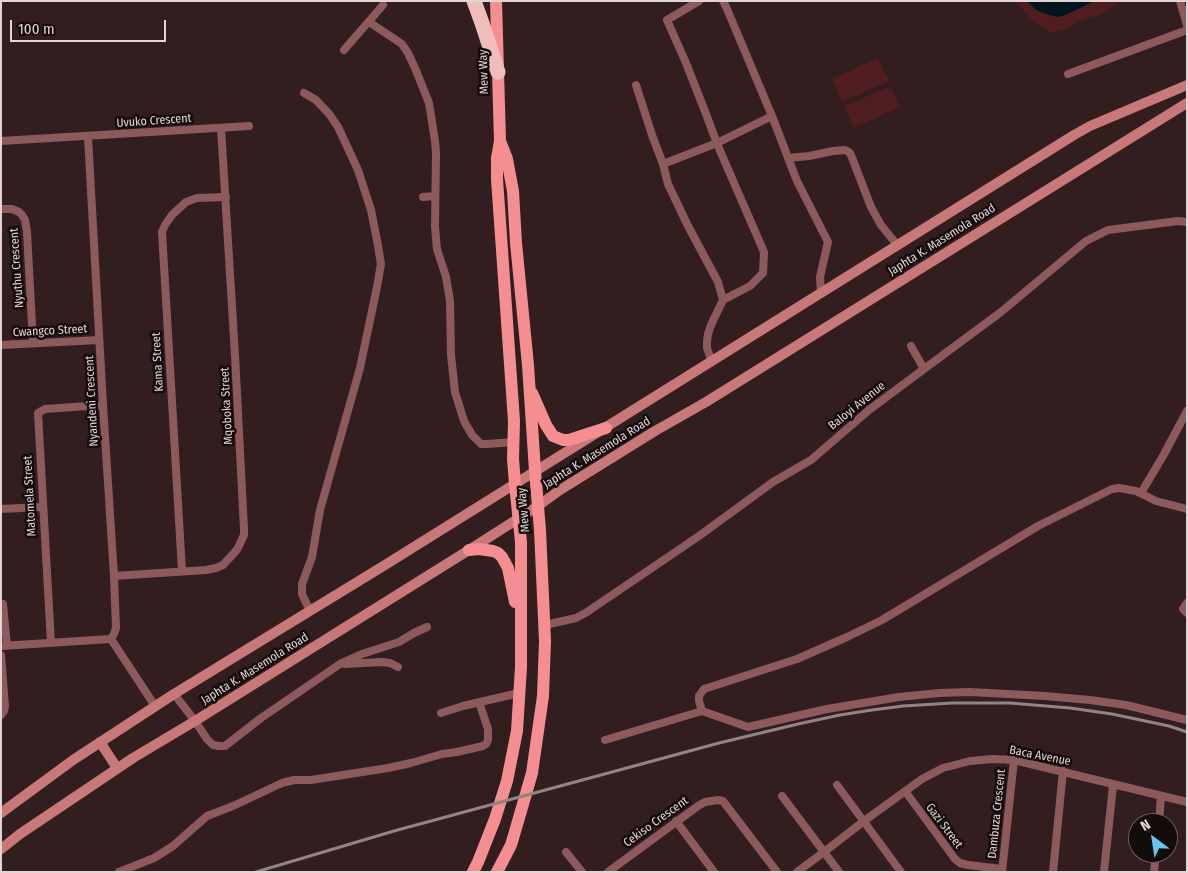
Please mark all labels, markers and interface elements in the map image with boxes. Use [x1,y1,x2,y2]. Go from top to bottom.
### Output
scale bar [12,10,169,42]
text: 100 m [18,20,55,38]
street label: Mew Way [476,49,492,95]
street label: Uvuko Crescent [116,111,192,131]
street label: Japhta K. Masemola Road [886,201,998,279]
street label: Nyuthu Crescent [7,228,27,308]
street label: Cwangco Street [12,322,88,340]
street label: Kama Street [149,332,167,392]
street label: Nyandeni Crescent [82,355,102,447]
street label: Mqoboka Street [218,367,236,445]
street label: Baloyi Avenue [826,379,888,433]
street label: Japhta K. Masemola Road [541,414,653,492]
street label: Matomela Street [21,455,39,537]
street label: Mew Way [515,487,533,533]
street label: Japhta K. Masemola Road [199,630,311,708]
street label: Baca Avenue [1008,743,1072,769]
street label: Dambuza Crescent [985,769,1009,859]
street label: Cekiso Crescent [621,794,691,850]
street label: Gazi Street [922,801,966,851]
north arrow [1128,813,1178,863]
text: N [1138,816,1153,835]

